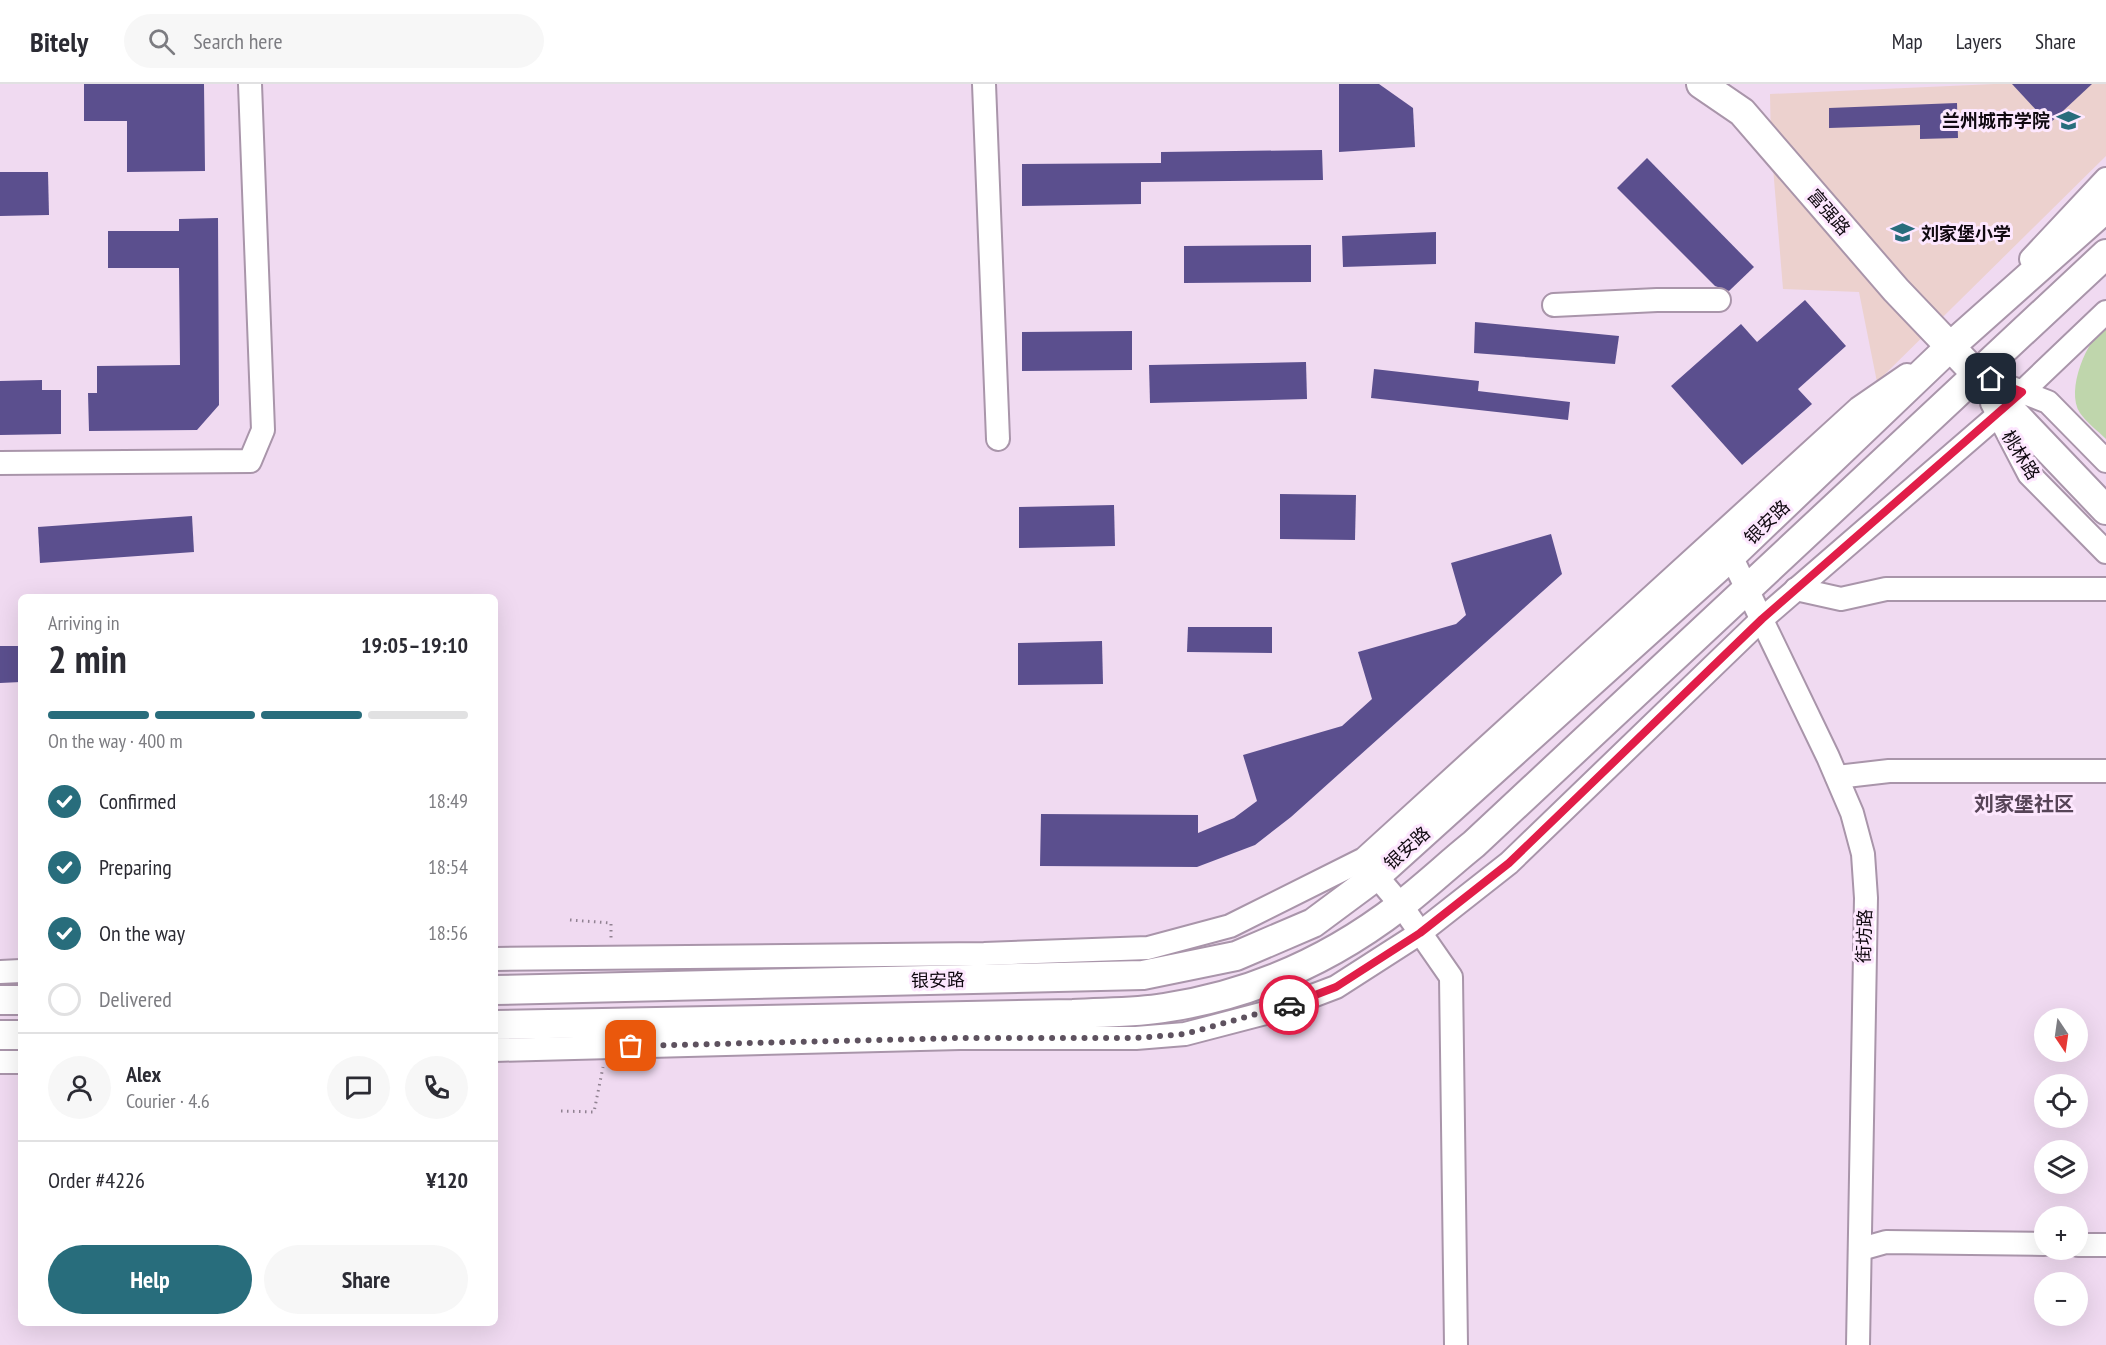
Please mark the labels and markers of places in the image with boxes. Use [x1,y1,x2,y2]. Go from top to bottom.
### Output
school or university icon: 兰州城市学院 [2055,107,2081,133]
place label: 兰州城市学院 [1942,109,2050,132]
school or university icon: 刘家堡小学 [1890,220,1916,246]
place label: 刘家堡小学 [1921,222,2011,245]
pin [1965,353,2016,404]
pin [605,1020,656,1071]

